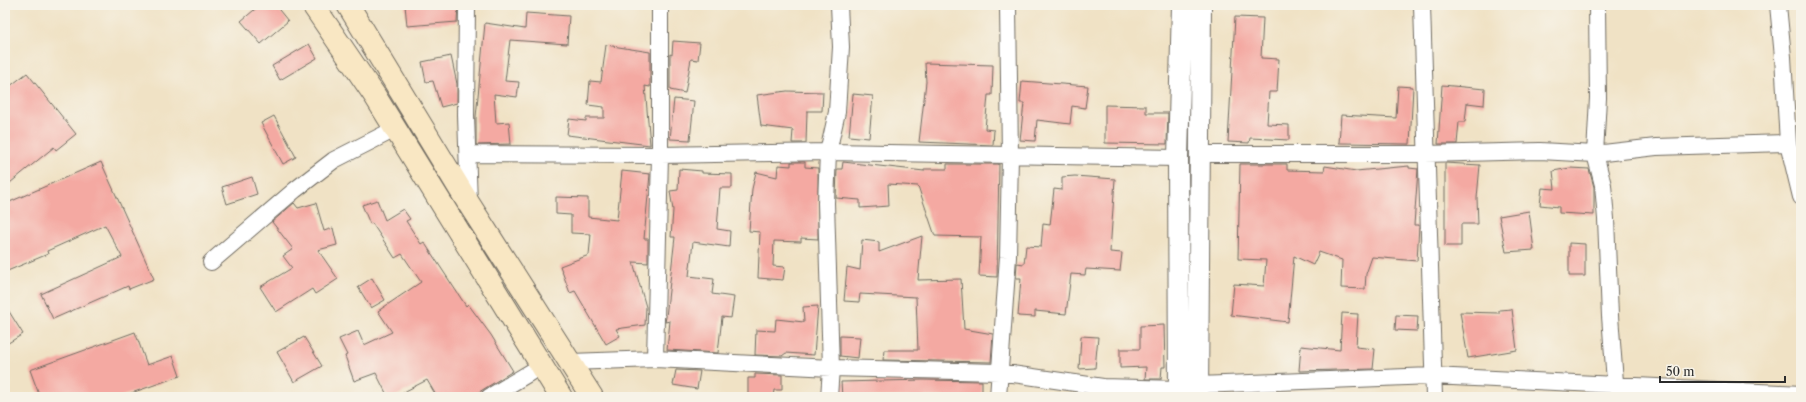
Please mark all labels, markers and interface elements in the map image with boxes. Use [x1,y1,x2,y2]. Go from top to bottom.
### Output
scale bar [1660,358,1785,384]
text: 50 m [1666,364,1695,379]

